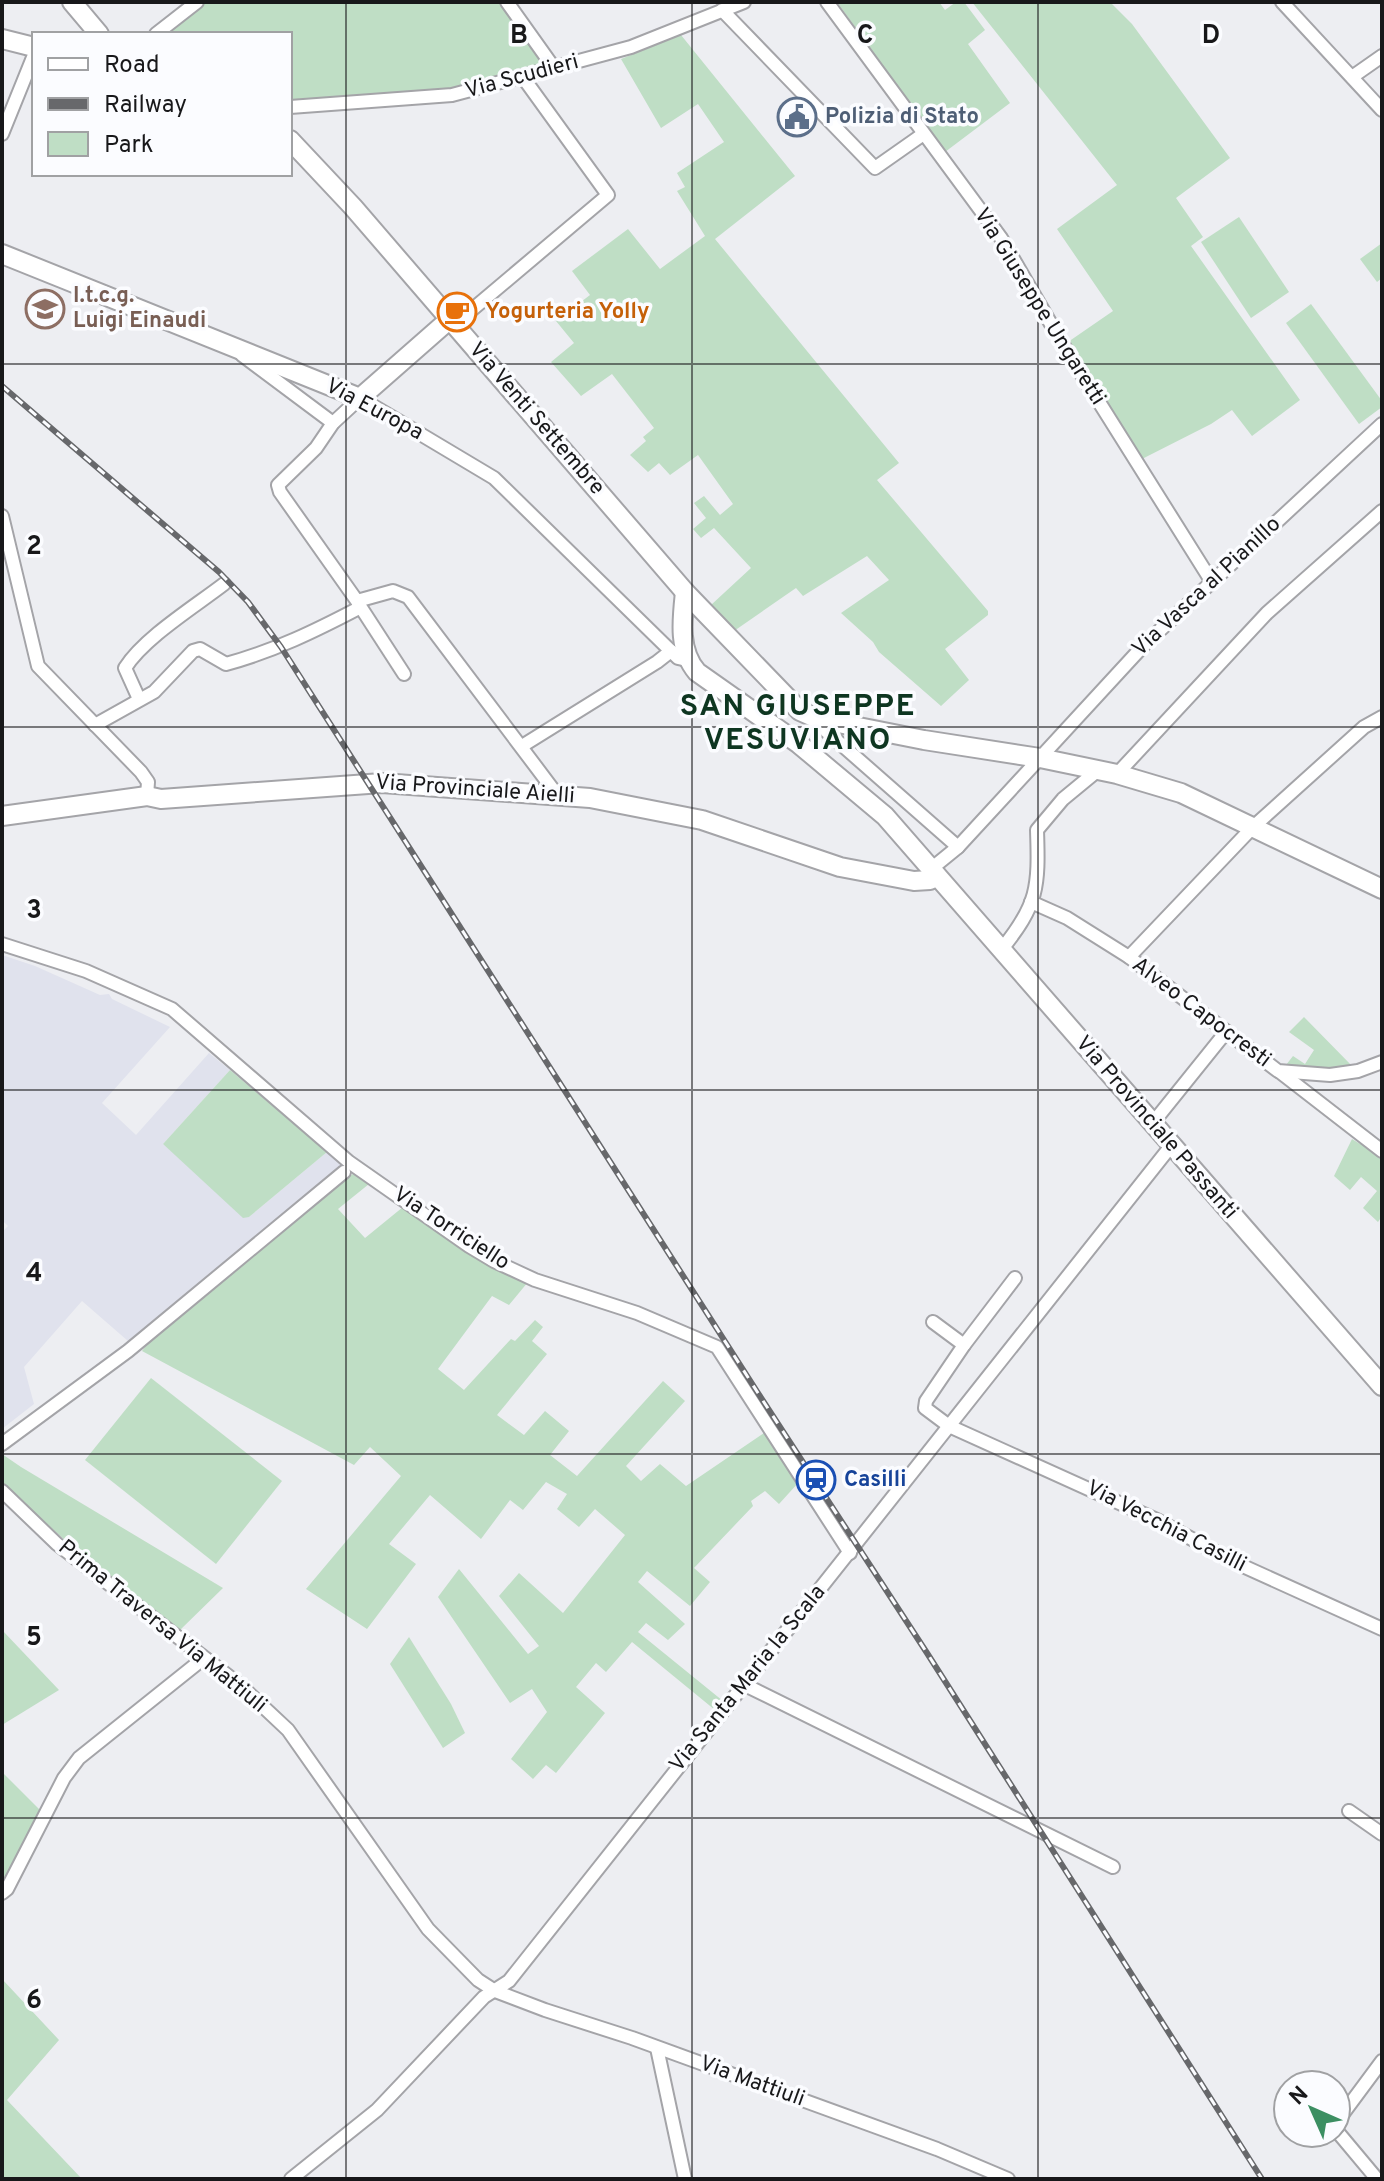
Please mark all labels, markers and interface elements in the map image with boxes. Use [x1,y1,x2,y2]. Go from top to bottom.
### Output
text: B [510,20,528,53]
text: C [857,20,873,53]
text: D [1202,20,1220,53]
legend [32,32,292,176]
street label: Via Scudieri [462,49,582,105]
text: Road [104,51,160,81]
text: Railway [104,91,187,121]
public building icon: Polizia di Stato [776,96,818,138]
place label: Polizia di Stato [825,104,979,131]
text: Park [104,131,154,161]
street label: Via Giuseppe Ungaretti [967,203,1111,411]
place label: I.t.c.g. Luigi Einaudi [73,283,206,335]
school or university icon: I.t.c.g. Luigi Einaudi [24,288,66,330]
cafe icon: Yogurteria Yolly [436,291,478,333]
place label: Yogurteria Yolly [485,299,649,326]
street label: Via Venti Settembre [462,337,610,501]
street label: Via Europa [320,373,428,447]
street label: Via Vasca al Pianillo [1127,511,1287,663]
text: 2 [26,531,42,564]
district label: SAN GIUSEPPE VESUVIANO [680,689,916,760]
street label: Via Provinciale Aielli [374,770,576,810]
text: 3 [26,895,42,928]
street label: Alveo Capocresti [1126,952,1276,1074]
street label: Via Provinciale Passanti [1069,1031,1243,1225]
street label: Via Torriciello [388,1181,514,1277]
text: 4 [26,1258,42,1291]
station icon: Casilli [795,1459,837,1501]
place label: Casilli [844,1467,906,1494]
street label: Via Vecchia Casilli [1081,1475,1251,1579]
street label: Prima Traversa Via Mattiuli [52,1534,272,1720]
street label: Via Santa Maria la Scala [664,1580,832,1778]
text: 5 [26,1622,42,1655]
text: 6 [26,1985,42,2018]
street label: Via Mattiuli [696,2050,808,2114]
north arrow [1272,2069,1352,2149]
text: N [1284,2081,1315,2112]

